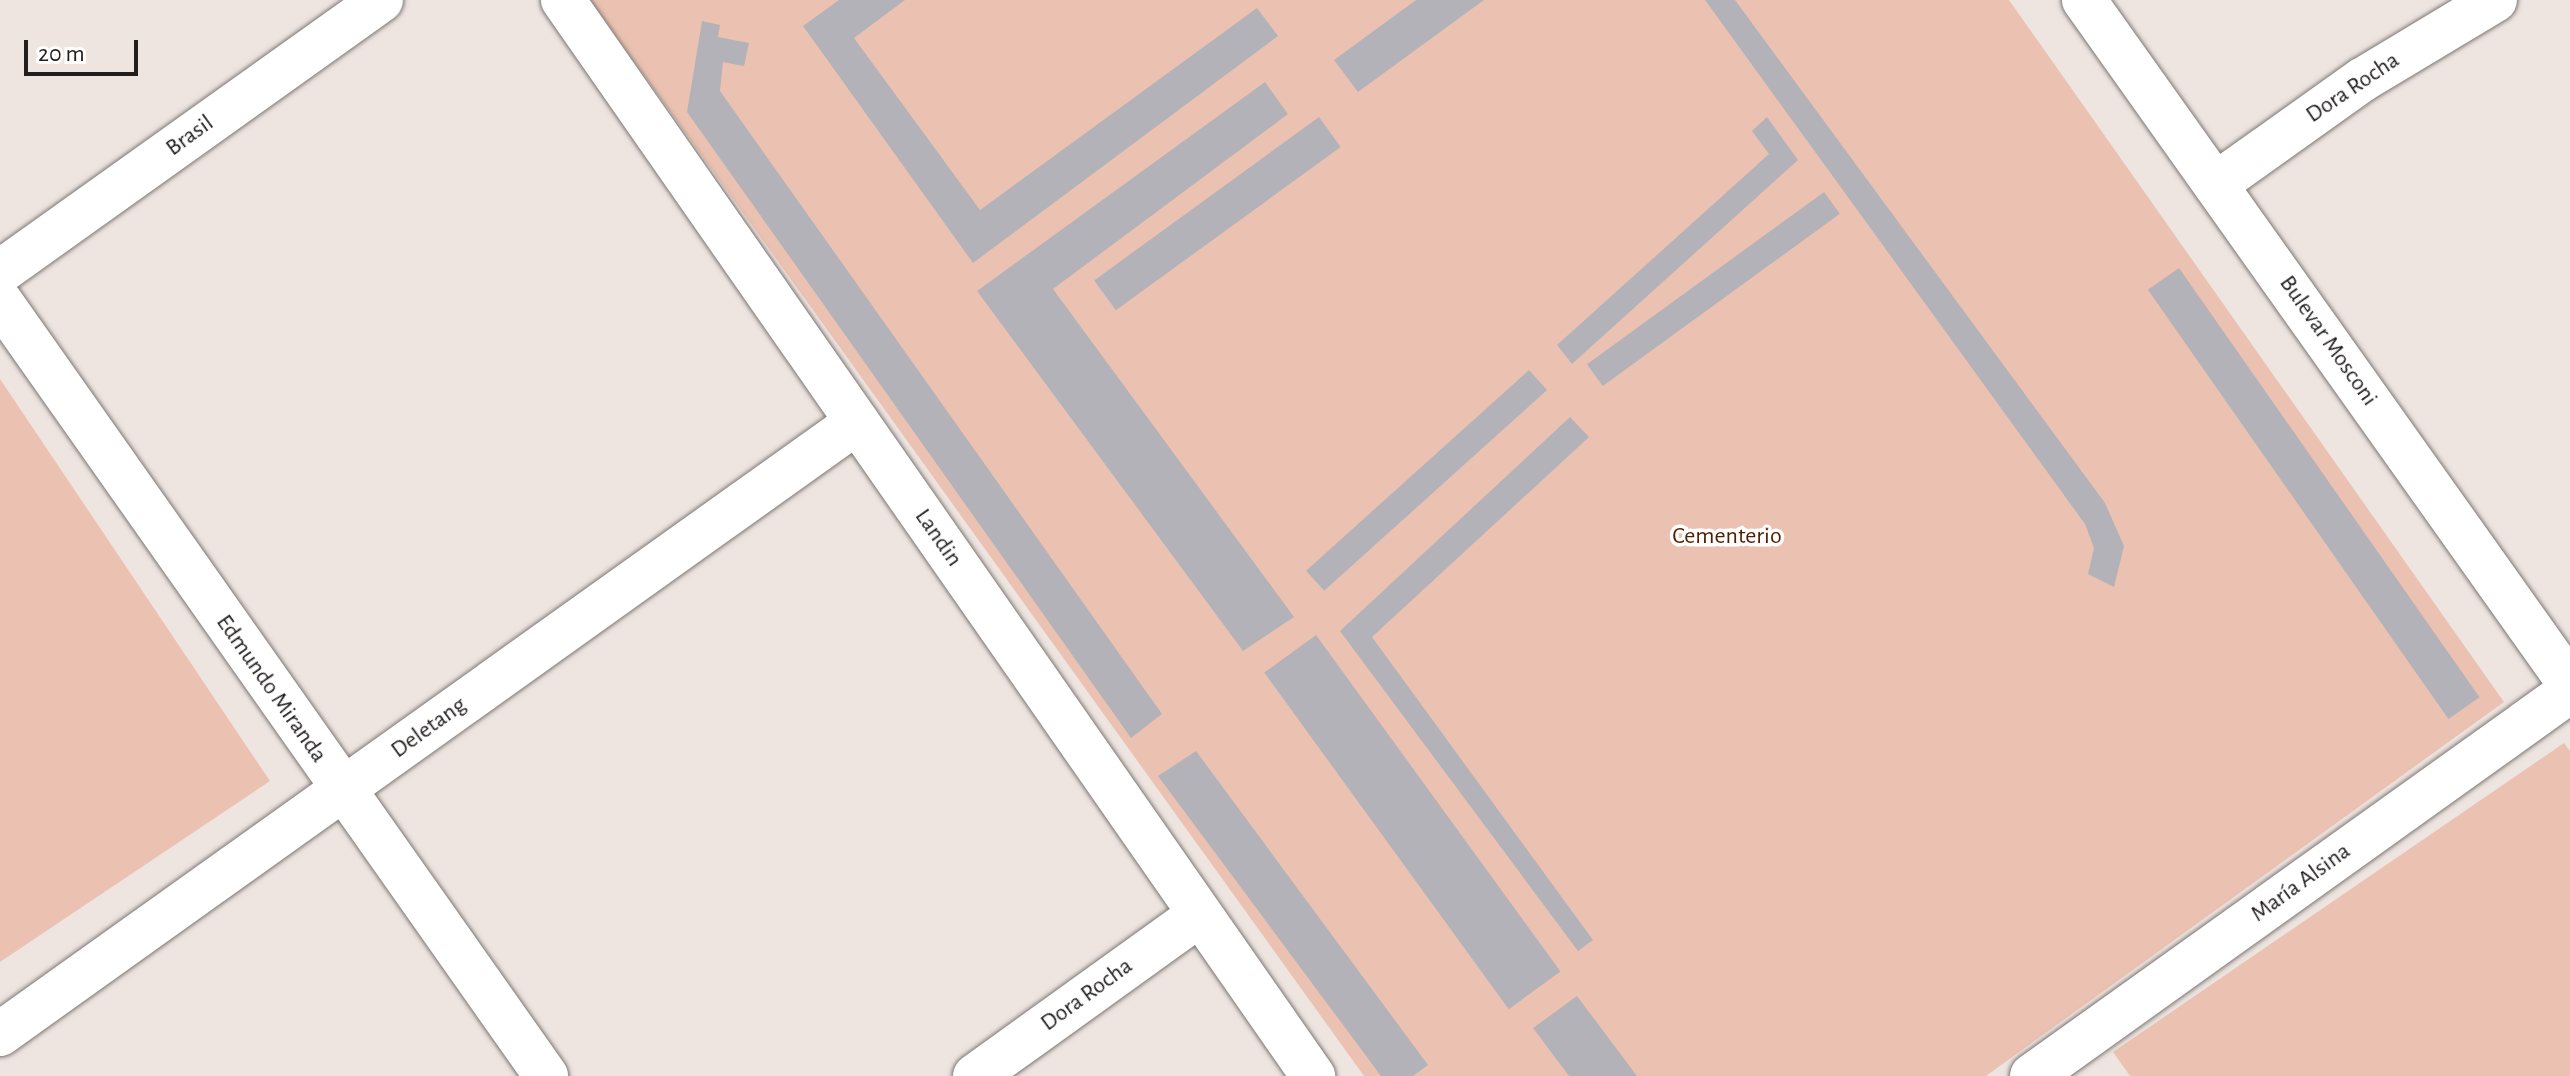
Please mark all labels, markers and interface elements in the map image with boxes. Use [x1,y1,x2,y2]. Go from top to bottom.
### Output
scale bar [28,24,142,74]
text: 20 m [38,42,85,66]
street label: Dora Rocha [2301,46,2405,130]
street label: Brasil [161,109,219,163]
street label: Bulevar Mosconi [2272,270,2384,412]
street label: Landin [908,504,968,572]
park label: Cementerio [1672,523,1782,551]
street label: Edmundo Miranda [209,609,333,769]
street label: Deletang [386,691,472,765]
street label: María Alsina [2246,837,2356,929]
street label: Dora Rocha [1035,952,1139,1038]

